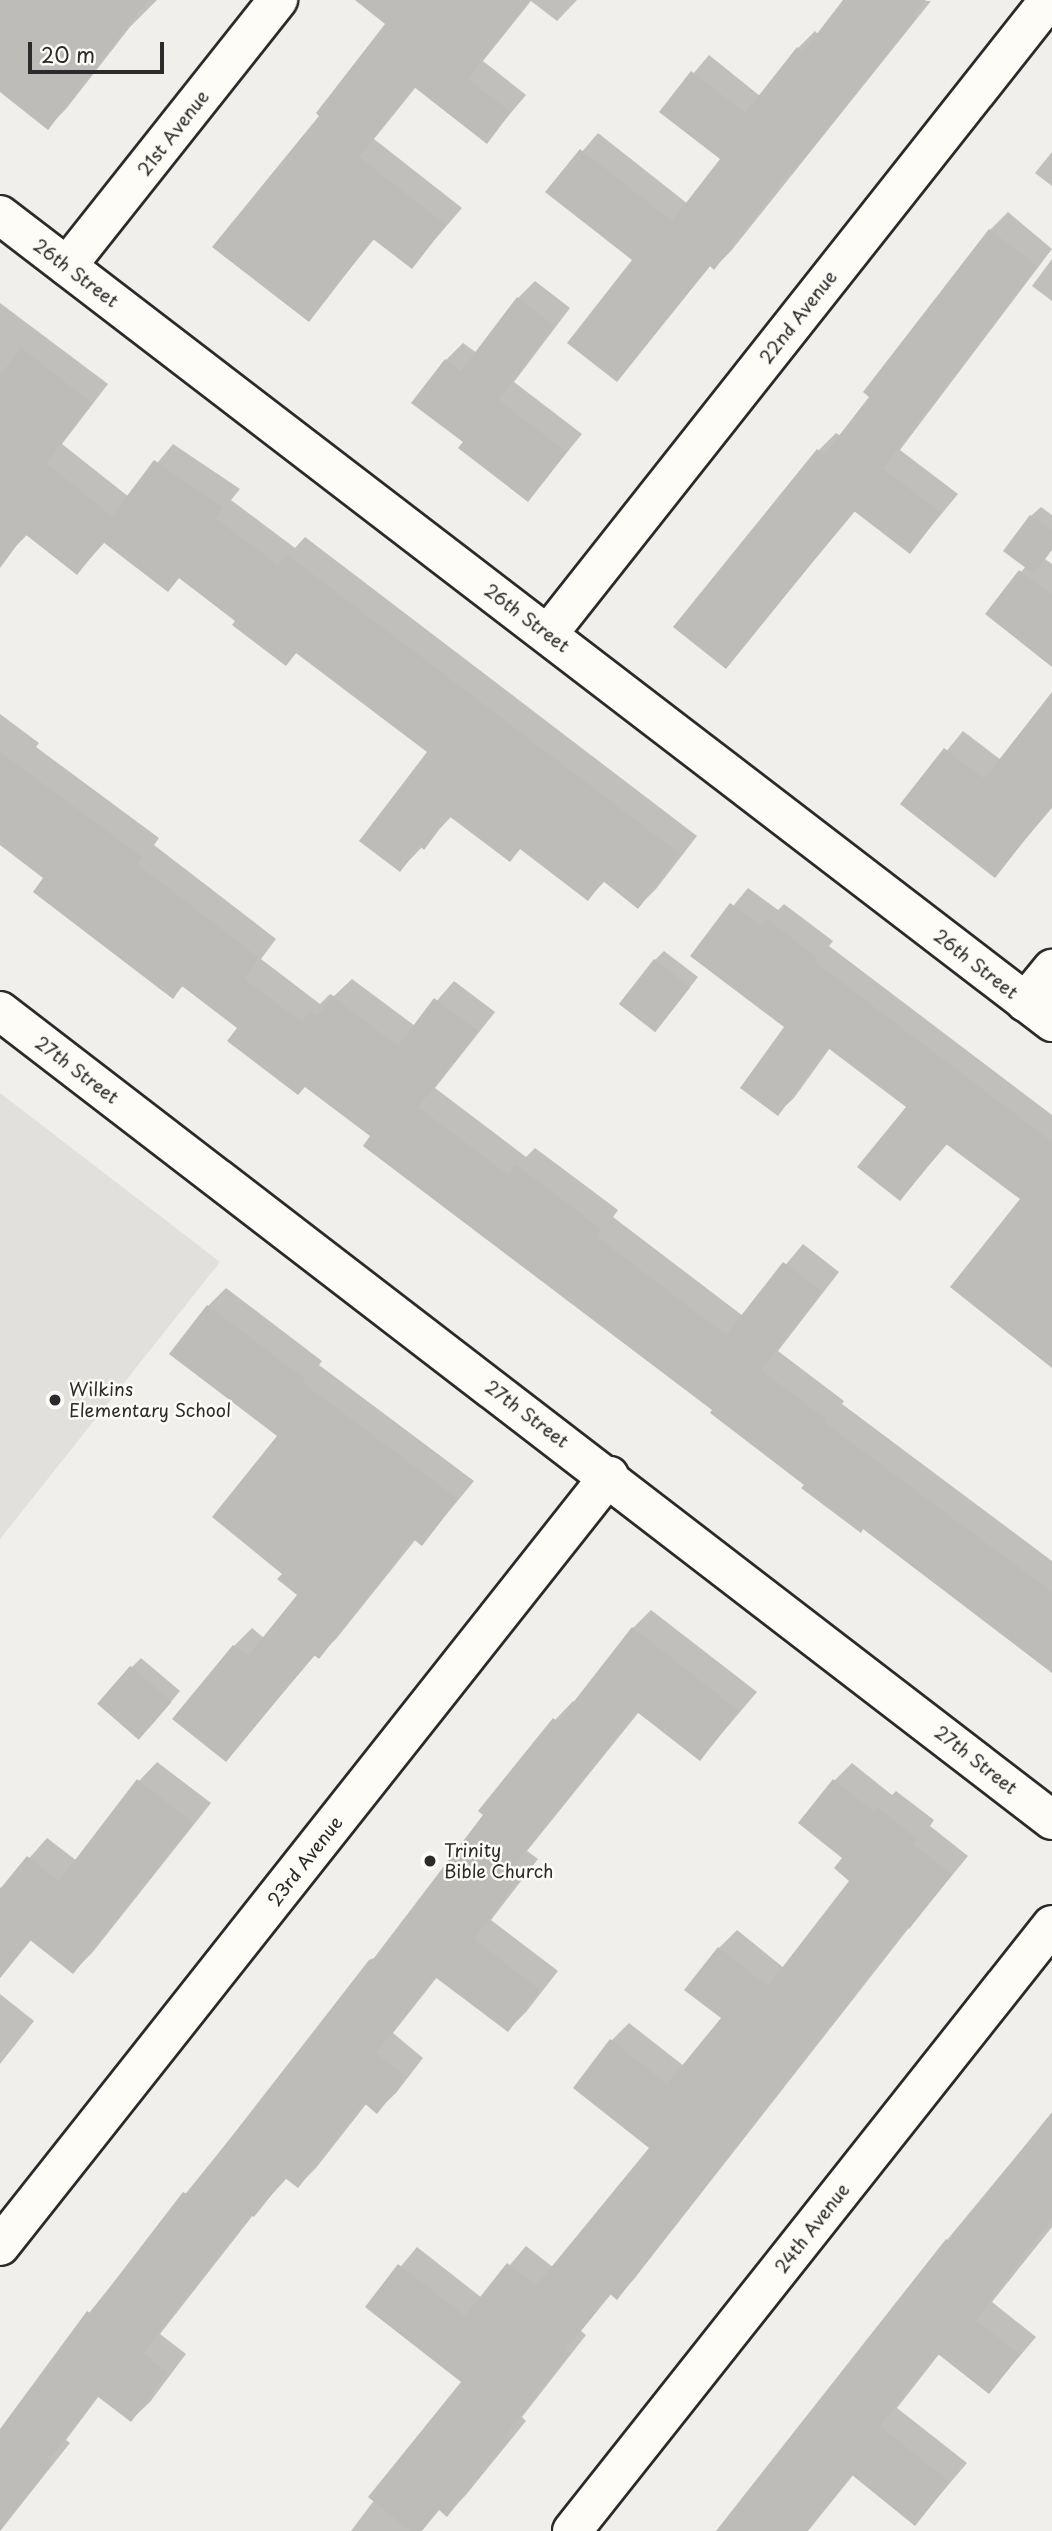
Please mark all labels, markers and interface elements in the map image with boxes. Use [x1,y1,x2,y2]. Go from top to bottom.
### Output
scale bar [32,28,168,72]
text: 20 m [41,38,95,70]
street label: 21st Avenue [133,86,213,180]
street label: 26th Street [29,234,123,312]
street label: 22nd Avenue [755,266,841,368]
street label: 26th Street [480,579,574,657]
street label: 26th Street [929,924,1023,1004]
street label: 27th Street [31,1032,123,1108]
street label: 27th Street [481,1376,573,1452]
place label: Wilkins Elementary School [69,1379,231,1422]
marker: Wilkins Elementary School [47,1392,63,1408]
street label: 27th Street [931,1721,1021,1799]
street label: 23rd Avenue [263,1811,347,1911]
place label: Trinity Bible Church [444,1840,554,1882]
marker: Trinity Bible Church [422,1853,438,1869]
street label: 24th Avenue [770,2179,854,2277]

